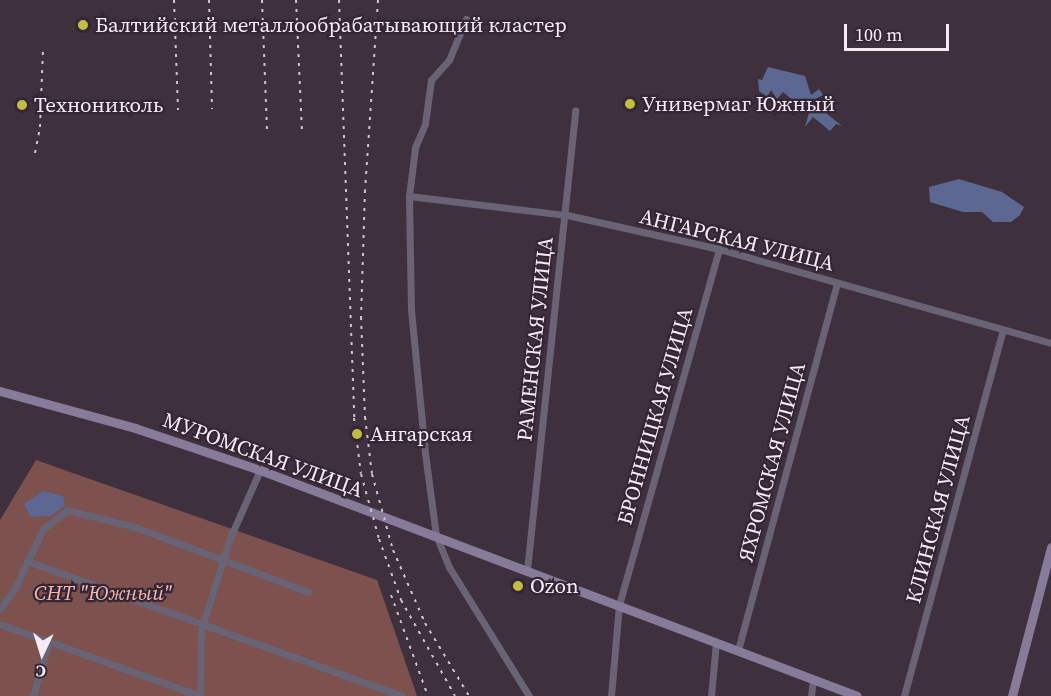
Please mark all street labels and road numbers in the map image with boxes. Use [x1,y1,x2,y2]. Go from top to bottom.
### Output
street label: АНГАРСКАЯ УЛИЦА [637,204,837,276]
street label: РАМЕНСКАЯ УЛИЦА [512,236,558,442]
street label: БРОННИЦКАЯ УЛИЦА [612,304,698,528]
street label: ЯХРОМСКАЯ УЛИЦА [733,360,811,564]
street label: МУРОМСКАЯ УЛИЦА [159,407,367,503]
street label: КЛИНСКАЯ УЛИЦА [901,412,975,606]

